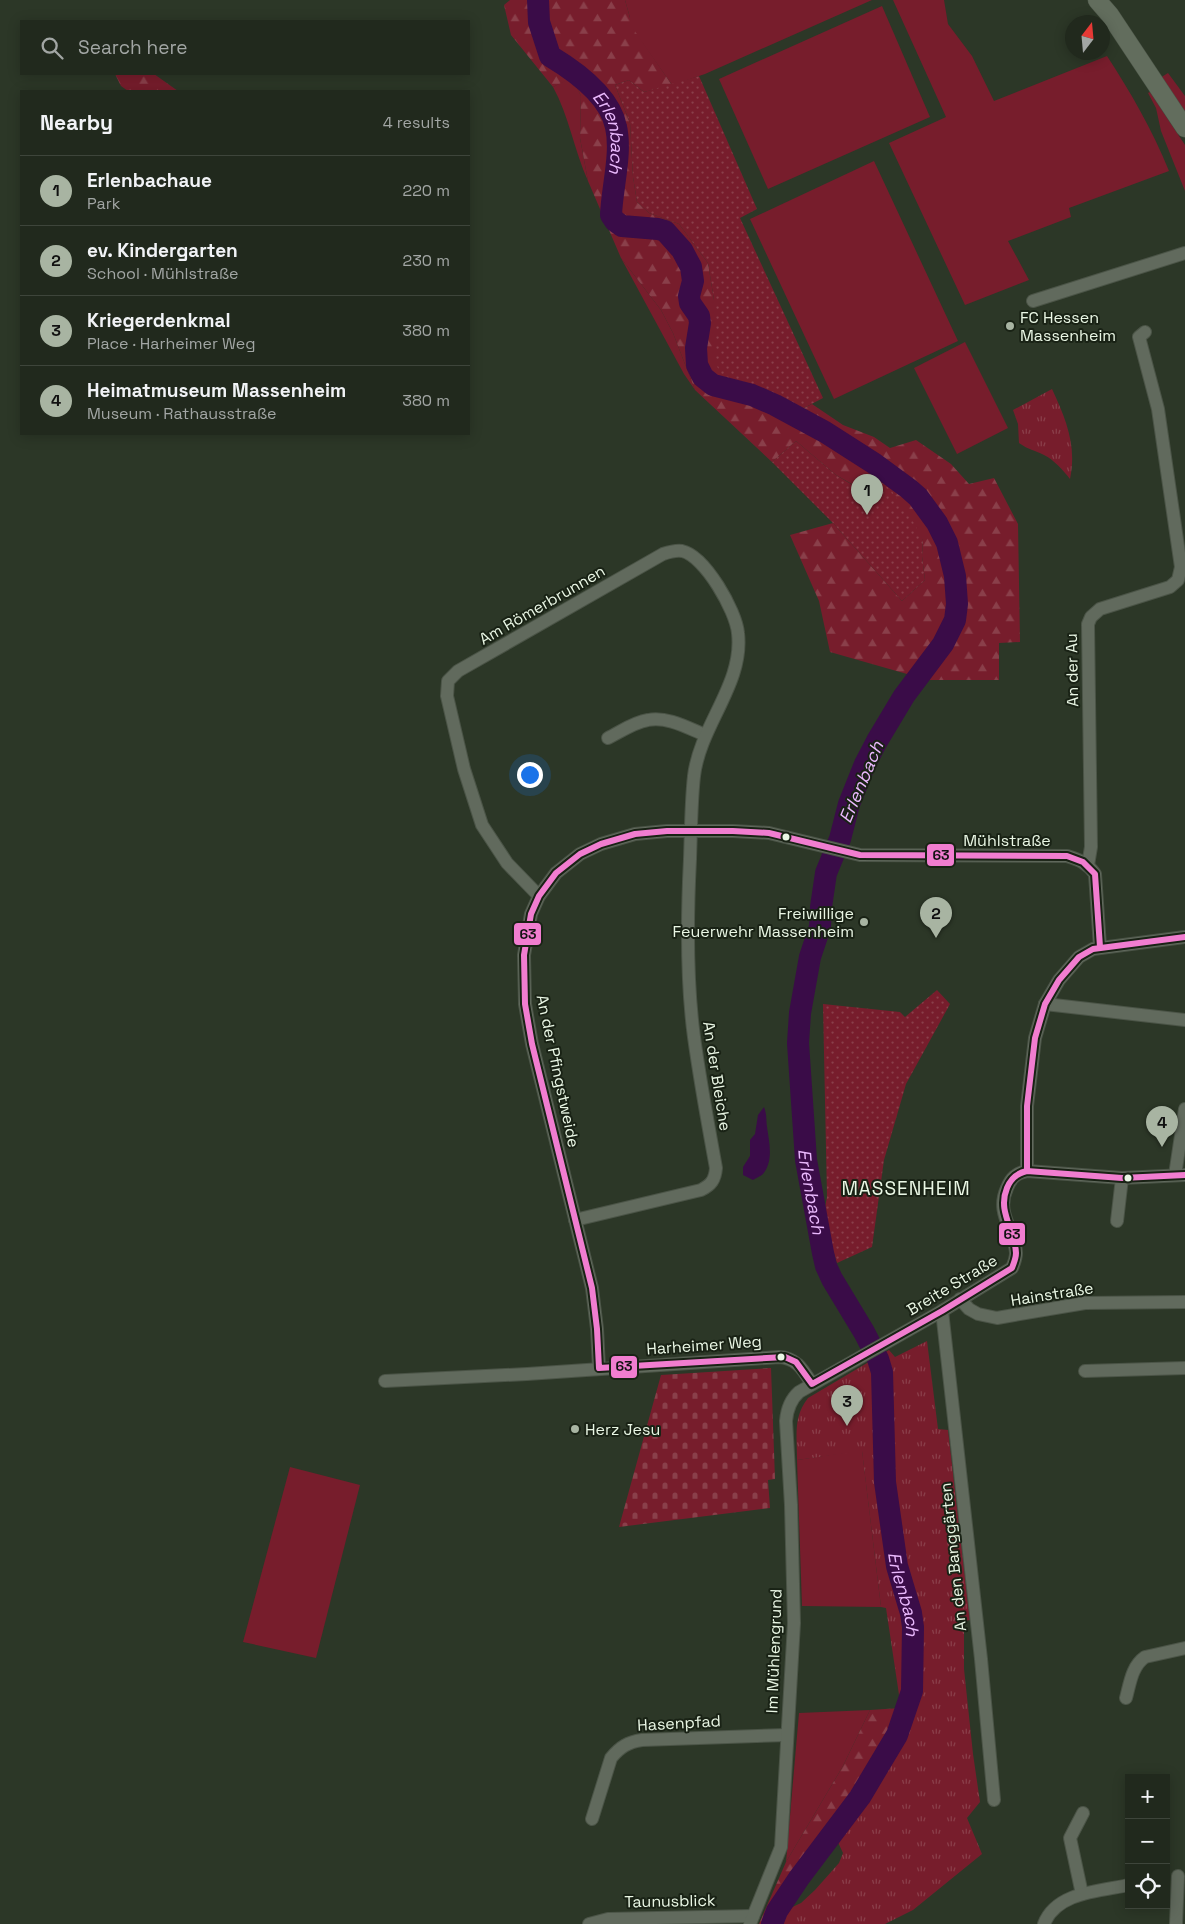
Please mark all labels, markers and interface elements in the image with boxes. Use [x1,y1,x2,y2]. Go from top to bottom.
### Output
north arrow [1065,15,1110,60]
search box [20,20,470,75]
icon: search [38,34,66,62]
text: Search here [78,35,188,60]
water label: Erlenbach [588,85,630,176]
text: Nearby [40,109,113,136]
text: 4 results [383,112,450,133]
text: Erlenbachaue [87,168,212,193]
text: 1 [52,180,60,201]
text: 220 m [403,180,450,201]
text: Park [87,193,120,214]
text: ev. Kindergarten [87,238,238,263]
text: 2 [51,250,61,271]
text: 230 m [403,250,450,271]
text: School · Mühlstraße [87,263,239,284]
place label: FC Hessen Massenheim [1020,307,1116,346]
text: Kriegerdenkmal [87,308,230,333]
text: 3 [51,320,61,341]
text: 380 m [402,320,450,341]
marker: FC Hessen Massenheim [1004,320,1016,332]
text: Place · Harheimer Weg [87,333,255,354]
text: Heimatmuseum Massenheim [87,378,346,403]
text: 4 [51,390,61,411]
text: 380 m [402,390,450,411]
text: Museum · Rathausstraße [87,403,277,424]
pin: 1 [851,474,883,515]
street label: Am Römerbrunnen [475,560,609,650]
street label: An der Au [1061,633,1083,707]
water label: Erlenbach [834,737,889,826]
your location [517,762,543,788]
street label: Mühlstraße [963,830,1051,851]
unlabelled marker [781,832,791,842]
line badge: 63 [926,843,955,867]
text: 63 [932,846,950,864]
pin: 2 [920,897,952,938]
place label: Freiwillige Feuerwehr Massenheim [673,903,854,942]
marker: Freiwillige Feuerwehr Massenheim [858,916,870,928]
line badge: 63 [513,922,542,946]
text: 63 [519,925,537,943]
street label: An der Pfingstweide [532,993,584,1149]
street label: An der Bleiche [698,1020,736,1132]
pin: 4 [1146,1106,1178,1147]
water label: Erlenbach [794,1148,831,1237]
unlabelled marker [1123,1173,1133,1183]
district label: MASSENHEIM [841,1176,971,1201]
line badge: 63 [998,1222,1026,1246]
text: 63 [1003,1225,1021,1243]
street label: Breite Straße [903,1250,1001,1320]
street label: Hainstraße [1009,1277,1095,1311]
street label: Harheimer Weg [646,1330,762,1360]
unlabelled marker [776,1352,786,1362]
line badge: 63 [610,1355,638,1379]
text: 63 [615,1357,633,1375]
pin: 3 [831,1385,863,1426]
place label: Herz Jesu [585,1419,660,1440]
marker: Herz Jesu [569,1423,581,1435]
street label: An den Banggärten [935,1482,971,1632]
water label: Erlenbach [884,1550,925,1637]
street label: Im Mühlengrund [761,1588,787,1714]
street label: Hasenpfad [637,1710,721,1736]
map controls [1125,1774,1170,1909]
button: + [1125,1774,1170,1819]
button: − [1125,1819,1170,1864]
button: locate [1125,1864,1170,1909]
street label: Taunusblick [624,1890,716,1912]

